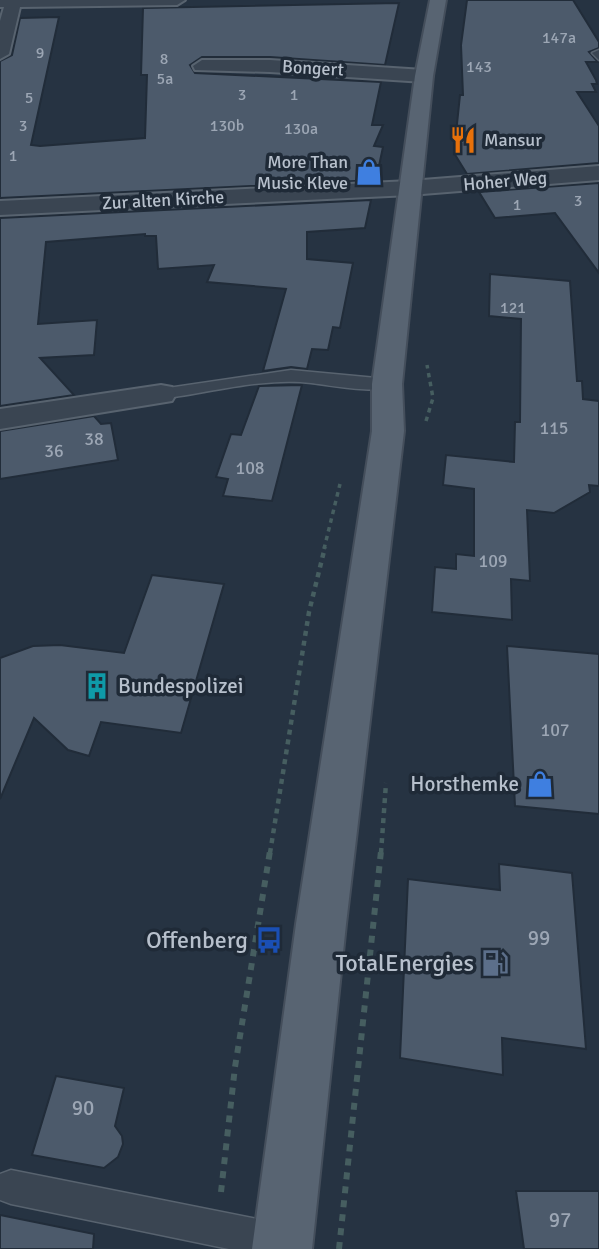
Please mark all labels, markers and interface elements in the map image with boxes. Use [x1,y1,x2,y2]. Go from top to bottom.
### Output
house number: 147a [542,28,576,48]
house number: 9 [36,43,44,63]
house number: 8 [160,49,168,69]
street label: Bongert [282,55,344,81]
house number: 143 [466,57,492,77]
house number: 5a [157,69,173,89]
house number: 3 [238,85,246,105]
house number: 1 [290,85,298,105]
house number: 5 [25,88,33,108]
house number: 3 [19,116,27,136]
house number: 130b [210,116,244,136]
house number: 130a [284,119,318,139]
restaurant icon: Mansur [448,125,478,155]
place label: Mansur [484,129,542,151]
house number: 1 [9,146,17,166]
place label: More Than Music Kleve [257,151,348,194]
shop icon: More Than Music Kleve [354,157,384,187]
street label: Hoher Weg [462,166,548,196]
street label: Zur alten Kirche [101,186,225,214]
house number: 3 [574,191,582,211]
house number: 1 [513,195,521,215]
house number: 121 [500,298,526,318]
house number: 115 [539,417,569,439]
house number: 38 [84,428,104,450]
house number: 36 [44,440,64,462]
house number: 108 [235,457,265,479]
house number: 109 [478,550,508,572]
building icon: Bundespolizei [82,671,112,701]
place label: Bundespolizei [118,673,244,699]
house number: 107 [540,719,570,741]
shop icon: Horsthemke [525,769,555,799]
place label: Horsthemke [410,771,519,797]
place label: Offenberg [146,925,248,955]
bus stop icon: Offenberg [254,925,284,955]
house number: 99 [528,925,550,951]
place label: TotalEnergies [335,948,474,978]
fuel station icon: TotalEnergies [480,948,510,978]
house number: 90 [72,1095,94,1121]
house number: 97 [549,1207,571,1233]

